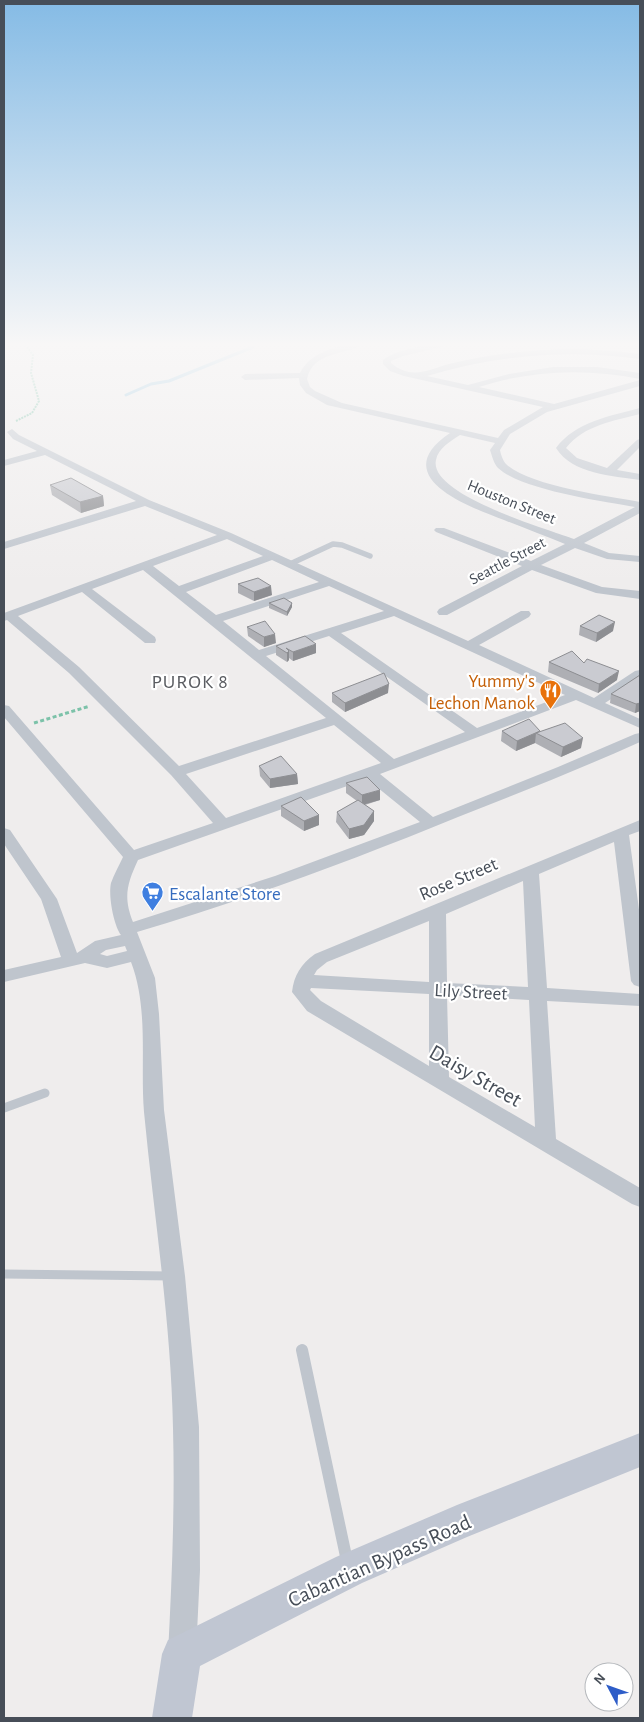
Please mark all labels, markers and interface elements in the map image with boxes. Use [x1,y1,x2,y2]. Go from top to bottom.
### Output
street label: Houston Street [465,477,558,527]
street label: Seattle Street [467,534,548,588]
district label: PUROK 8 [151,672,229,692]
place label: Yummy's Lechon Manok [428,672,535,713]
restaurant icon: Yummy's Lechon Manok [539,679,563,710]
street label: Rose Street [417,854,500,904]
supermarket icon: Escalante Store [141,881,165,912]
place label: Escalante Store [169,885,281,904]
street label: Lily Street [434,981,508,1004]
street label: Daisy Street [426,1041,525,1111]
street label: Cabantian Bypass Road [285,1511,474,1611]
north arrow [584,1662,634,1712]
text: N [591,1671,608,1687]

